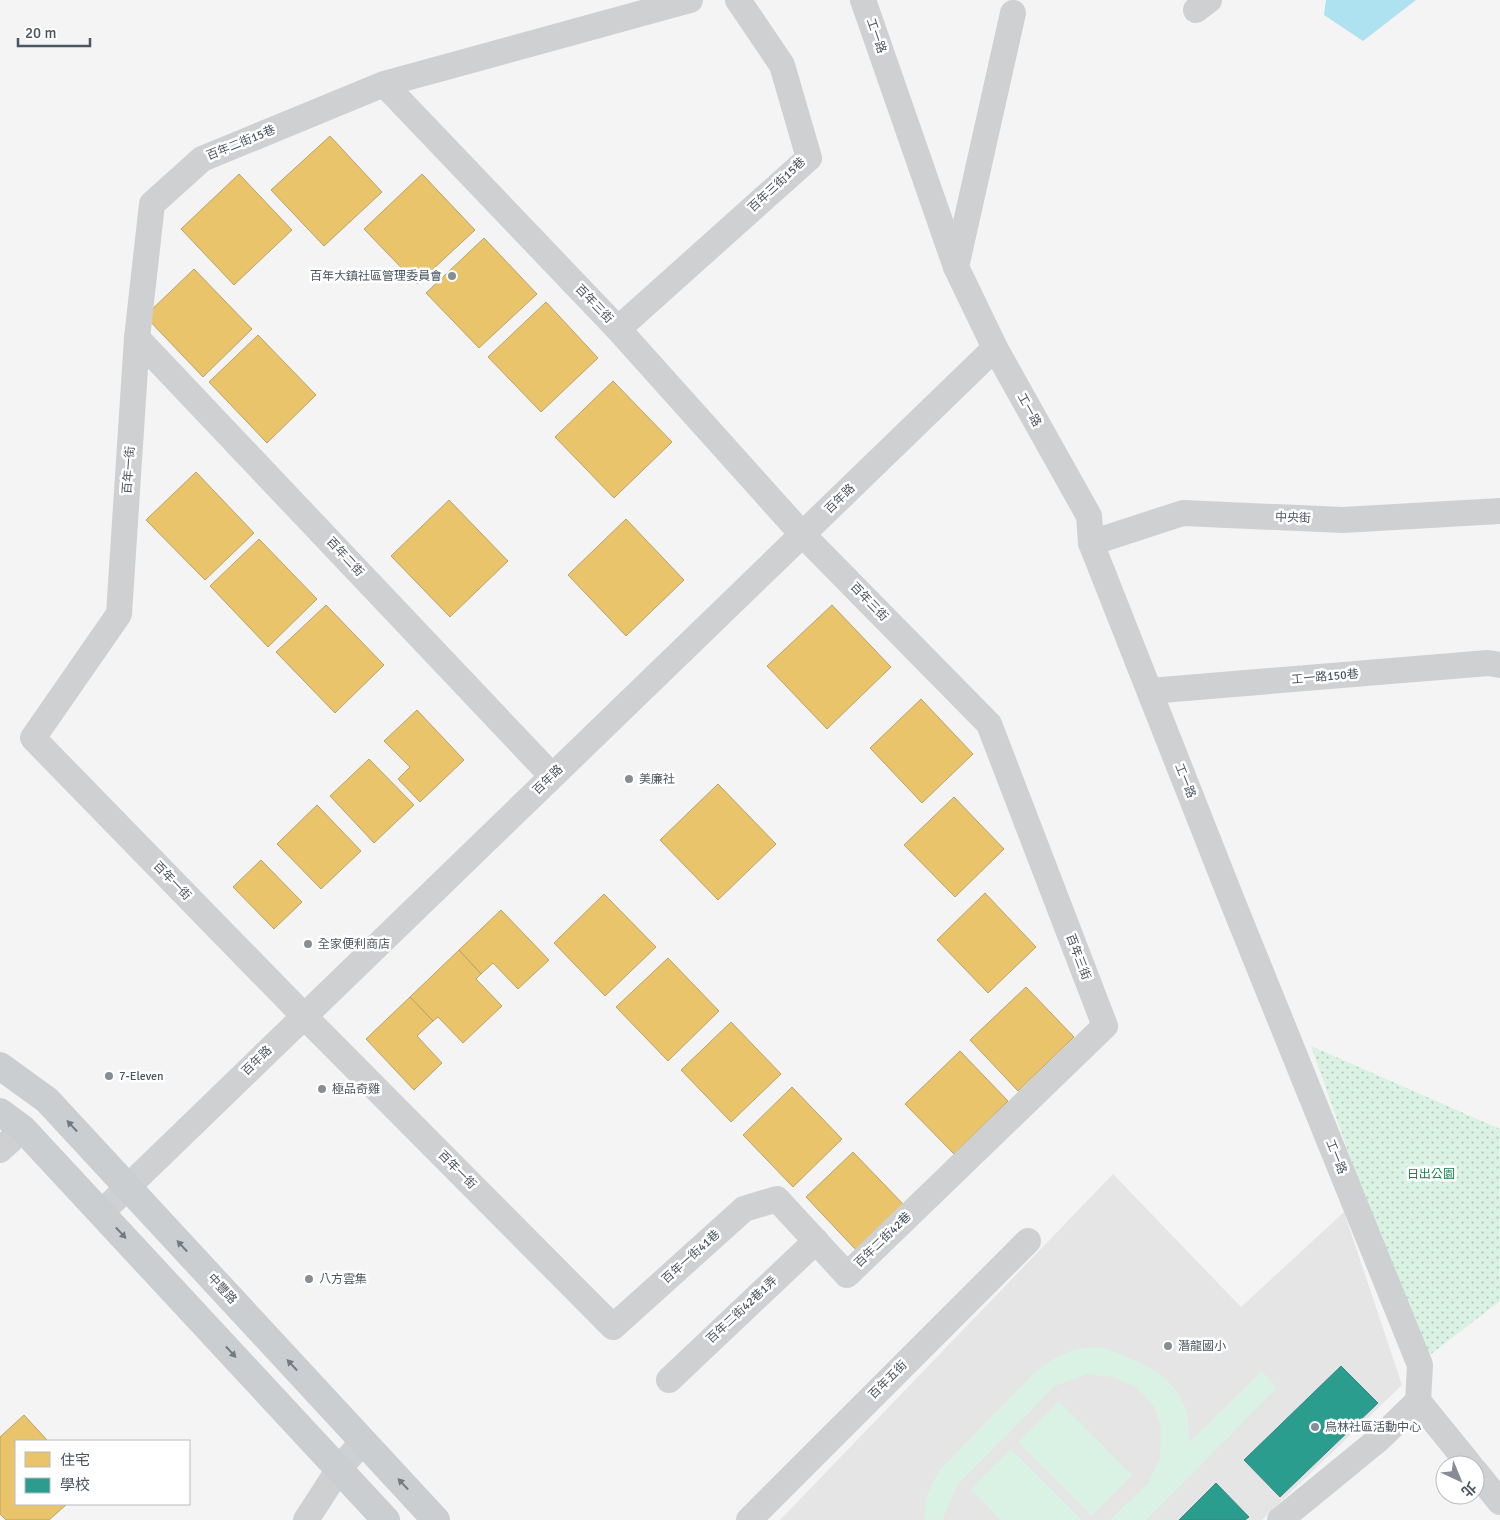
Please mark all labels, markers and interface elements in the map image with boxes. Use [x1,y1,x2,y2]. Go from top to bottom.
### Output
scale bar [18,15,90,47]
street label: 工一路 [863,17,889,55]
text: 20 m [25,24,56,42]
street label: 百年二街15巷 [204,122,278,164]
street label: 百年三街15巷 [745,155,809,215]
place label: 百年大鎮社區管理委員會 [310,269,442,284]
marker: 百年大鎮社區管理委員會 [446,270,458,282]
street label: 百年三街 [572,282,616,326]
street label: 工一路 [1014,391,1044,429]
street label: 百年一街 [120,446,138,494]
street label: 百年路 [822,481,858,517]
street label: 中央街 [1275,510,1311,526]
street label: 百年二街 [323,534,367,580]
street label: 百年三街 [847,580,891,624]
street label: 工一路150巷 [1291,667,1359,687]
street label: 工一路 [1171,761,1199,801]
street label: 百年路 [530,762,566,798]
place label: 美廉社 [639,772,675,787]
marker: 美廉社 [623,773,635,785]
street label: 百年一街 [150,859,194,903]
street label: 百年三街 [1062,932,1094,982]
place label: 全家便利商店 [318,937,390,952]
marker: 全家便利商店 [302,938,314,950]
street label: 百年路 [239,1043,275,1079]
place label: 7-Eleven [119,1069,164,1084]
marker: 7-Eleven [103,1070,115,1082]
place label: 極品奇雞 [332,1082,380,1097]
marker: 極品奇雞 [316,1083,328,1095]
one-way arrow [66,1121,78,1133]
street label: 工一路 [1322,1137,1350,1177]
street label: 百年一街 [435,1148,479,1192]
park label: 日出公園 [1407,1167,1455,1182]
street label: 百年二街42巷 [852,1209,914,1271]
one-way arrow [115,1226,127,1238]
street label: 百年一街41巷 [659,1227,723,1287]
one-way arrow [176,1240,188,1252]
street label: 中豐路 [204,1271,240,1307]
place label: 八方雲集 [319,1272,367,1287]
marker: 八方雲集 [303,1273,315,1285]
street label: 百年二街42巷1弄 [703,1273,781,1347]
place label: 潛龍國小 [1178,1339,1226,1354]
marker: 潛龍國小 [1162,1340,1174,1352]
one-way arrow [225,1345,237,1357]
street label: 百年五街 [866,1358,910,1402]
one-way arrow [286,1359,298,1371]
place label: 烏林社區活動中心 [1325,1420,1421,1435]
marker: 烏林社區活動中心 [1309,1421,1321,1433]
legend [15,1440,190,1505]
text: 住宅 [60,1451,90,1469]
north arrow [1435,1455,1485,1505]
text: 學校 [60,1476,90,1494]
text: 北 [1458,1478,1480,1500]
one-way arrow [397,1479,409,1491]

